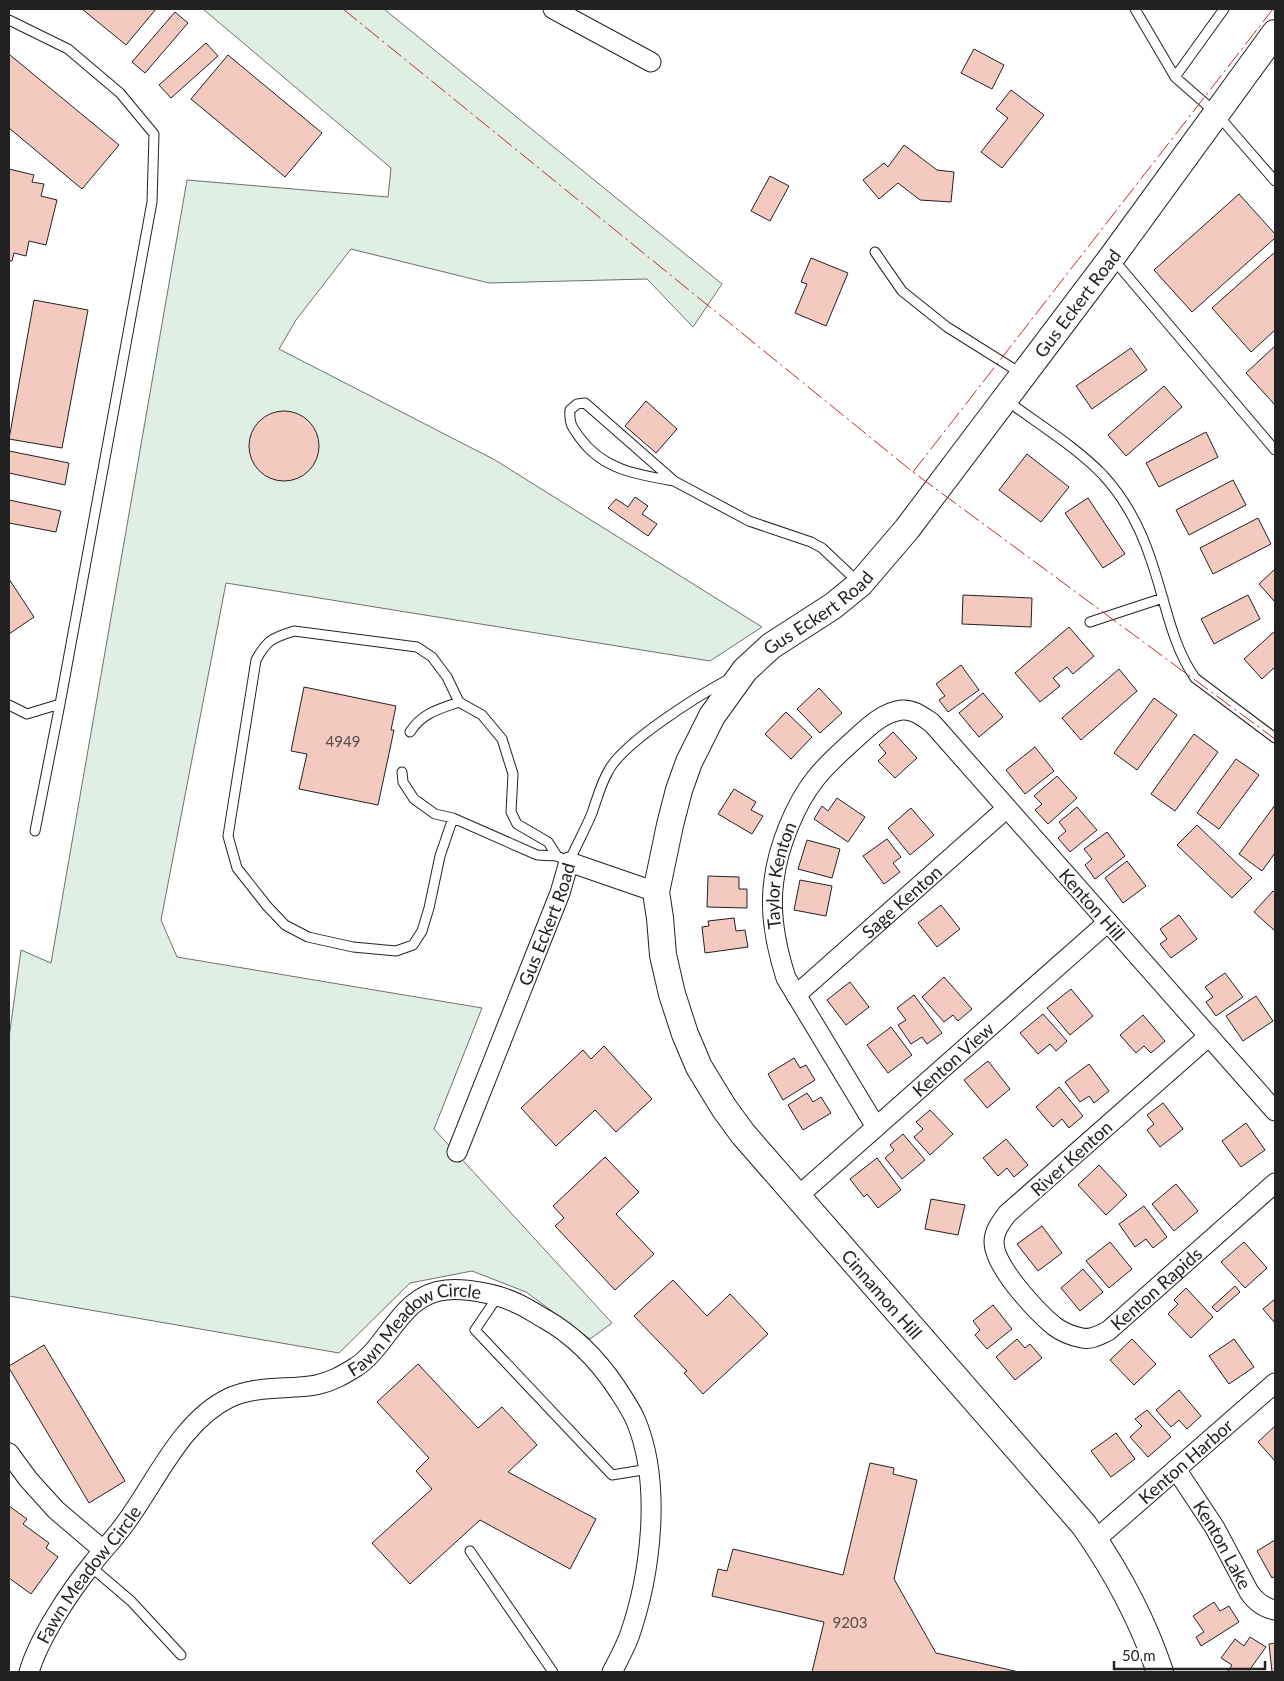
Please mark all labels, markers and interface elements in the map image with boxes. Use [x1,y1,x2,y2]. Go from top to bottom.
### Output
street label: Gus Eckert Road [1029,245,1125,362]
street label: Gus Eckert Road [758,566,878,659]
house number: 4949 [326,732,360,750]
street label: Taylor Kenton [761,818,800,930]
street label: Gus Eckert Road [513,860,579,989]
street label: Sage Kenton [857,860,946,943]
street label: Kenton Hill [1055,864,1130,945]
street label: Kenton View [908,1017,998,1101]
street label: River Kenton [1026,1116,1116,1200]
street label: Kenton Rapids [1106,1242,1206,1335]
street label: Cinnamon Hill [837,1245,927,1343]
street label: Fawn Meadow Circle [343,1279,483,1381]
street label: Kenton Harbor [1134,1414,1237,1508]
street label: Kenton Lake [1189,1496,1256,1593]
street label: Fawn Meadow Circle [31,1501,145,1647]
house number: 9203 [833,1613,867,1631]
scale bar [1114,1638,1265,1670]
text: 50 m [1122,1646,1156,1664]

